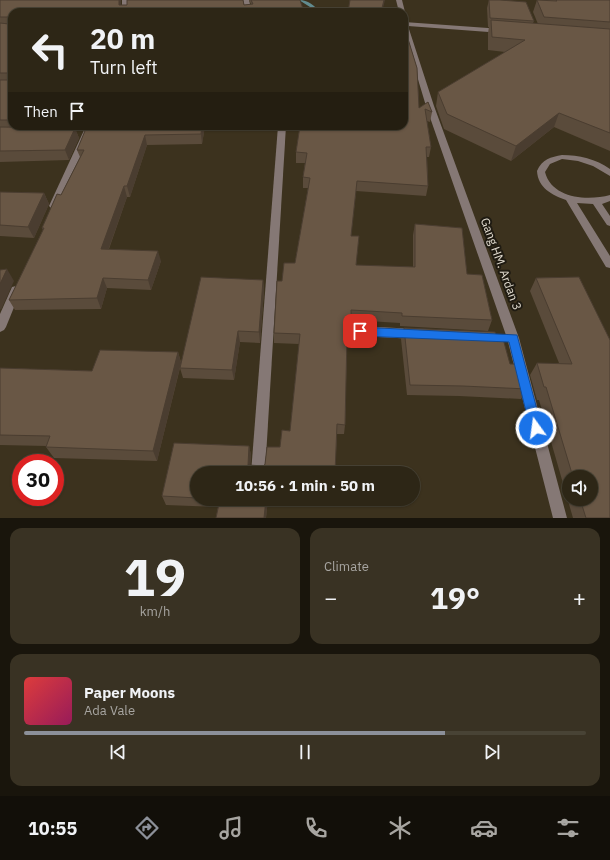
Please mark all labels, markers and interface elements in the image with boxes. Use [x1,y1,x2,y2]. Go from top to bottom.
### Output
text: 20 m [90,20,155,57]
icon: left [24,24,76,76]
text: Turn left [90,56,158,79]
icon: arrive [66,100,88,122]
text: Then [24,102,58,121]
street label: Gang HM. Ardan 3 [478,216,525,312]
pin [343,314,377,348]
icon: arrive [349,320,371,342]
position arrow [515,407,557,449]
speed limit sign: 30 [12,454,64,506]
map controls [562,470,598,506]
button: sound [562,470,598,506]
text: 10:56 · 1 min · 50 m [235,476,375,495]
text: 19 [124,543,186,610]
text: Climate [324,558,369,575]
text: 19° [430,578,480,617]
text: − [324,583,337,612]
text: + [573,583,586,612]
text: km/h [140,603,170,620]
text: Paper Moons [84,683,175,702]
text: Ada Vale [84,702,135,719]
icon: previous [107,741,129,763]
icon: pause [294,741,316,763]
icon: next [481,741,503,763]
icon: directions [133,814,161,842]
icon: music [217,814,245,842]
icon: phone [302,814,330,842]
icon: climate [386,814,414,842]
icon: car [470,814,498,842]
icon: filters [554,814,582,842]
text: 10:55 [28,817,77,840]

